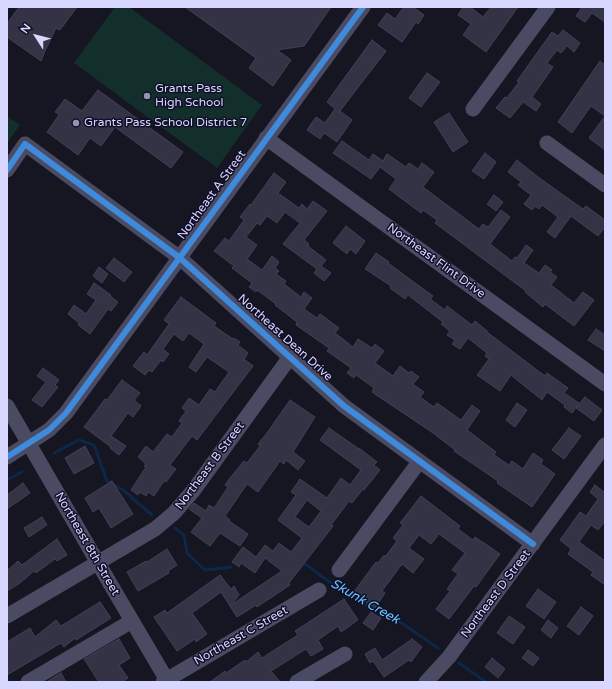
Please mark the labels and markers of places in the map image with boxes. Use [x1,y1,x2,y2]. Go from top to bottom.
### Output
place label: Grants Pass High School [155,82,224,110]
marker: Grants Pass High School [142,91,152,101]
place label: Grants Pass School District 7 [84,116,247,130]
marker: Grants Pass School District 7 [71,118,81,128]

